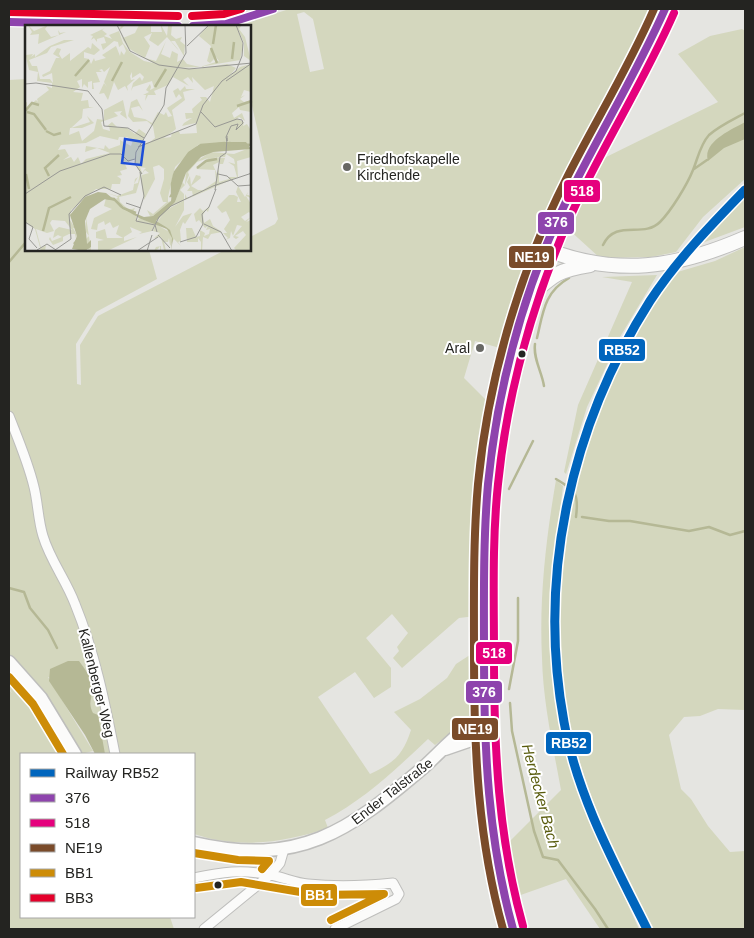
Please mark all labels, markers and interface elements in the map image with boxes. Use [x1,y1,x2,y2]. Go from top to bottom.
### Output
inset map [25,25,251,251]
place label: Friedhofskapelle Kirchende [357,151,460,183]
marker: Friedhofskapelle Kirchende [341,161,353,173]
line badge: 518 [563,179,601,203]
text: 518 [570,183,594,199]
line badge: 376 [537,211,575,235]
text: 376 [544,214,568,230]
line badge: NE19 [508,245,555,269]
text: NE19 [514,249,550,265]
line badge: RB52 [598,338,646,362]
place label: Aral [445,340,470,356]
marker: Aral [474,342,486,354]
text: RB52 [604,342,640,358]
unlabelled marker [517,349,527,359]
street label: Kallenberger Weg [76,627,118,739]
line badge: 518 [475,641,513,665]
text: 518 [482,645,506,661]
line badge: 376 [465,680,503,704]
text: 376 [472,684,496,700]
line badge: NE19 [451,717,499,741]
text: NE19 [457,721,493,737]
line badge: RB52 [545,731,592,755]
text: RB52 [551,735,587,751]
water label: Herdecker Bach [519,742,563,850]
legend [20,753,195,918]
street label: Ender Talstraße [348,754,436,828]
text: Railway RB52 [65,764,159,781]
text: 376 [65,789,90,806]
text: 518 [65,814,90,831]
text: NE19 [65,839,103,856]
text: BB1 [65,864,93,881]
unlabelled marker [213,880,223,890]
line badge: BB1 [300,883,338,907]
text: BB1 [305,887,333,903]
text: BB3 [65,889,93,906]

